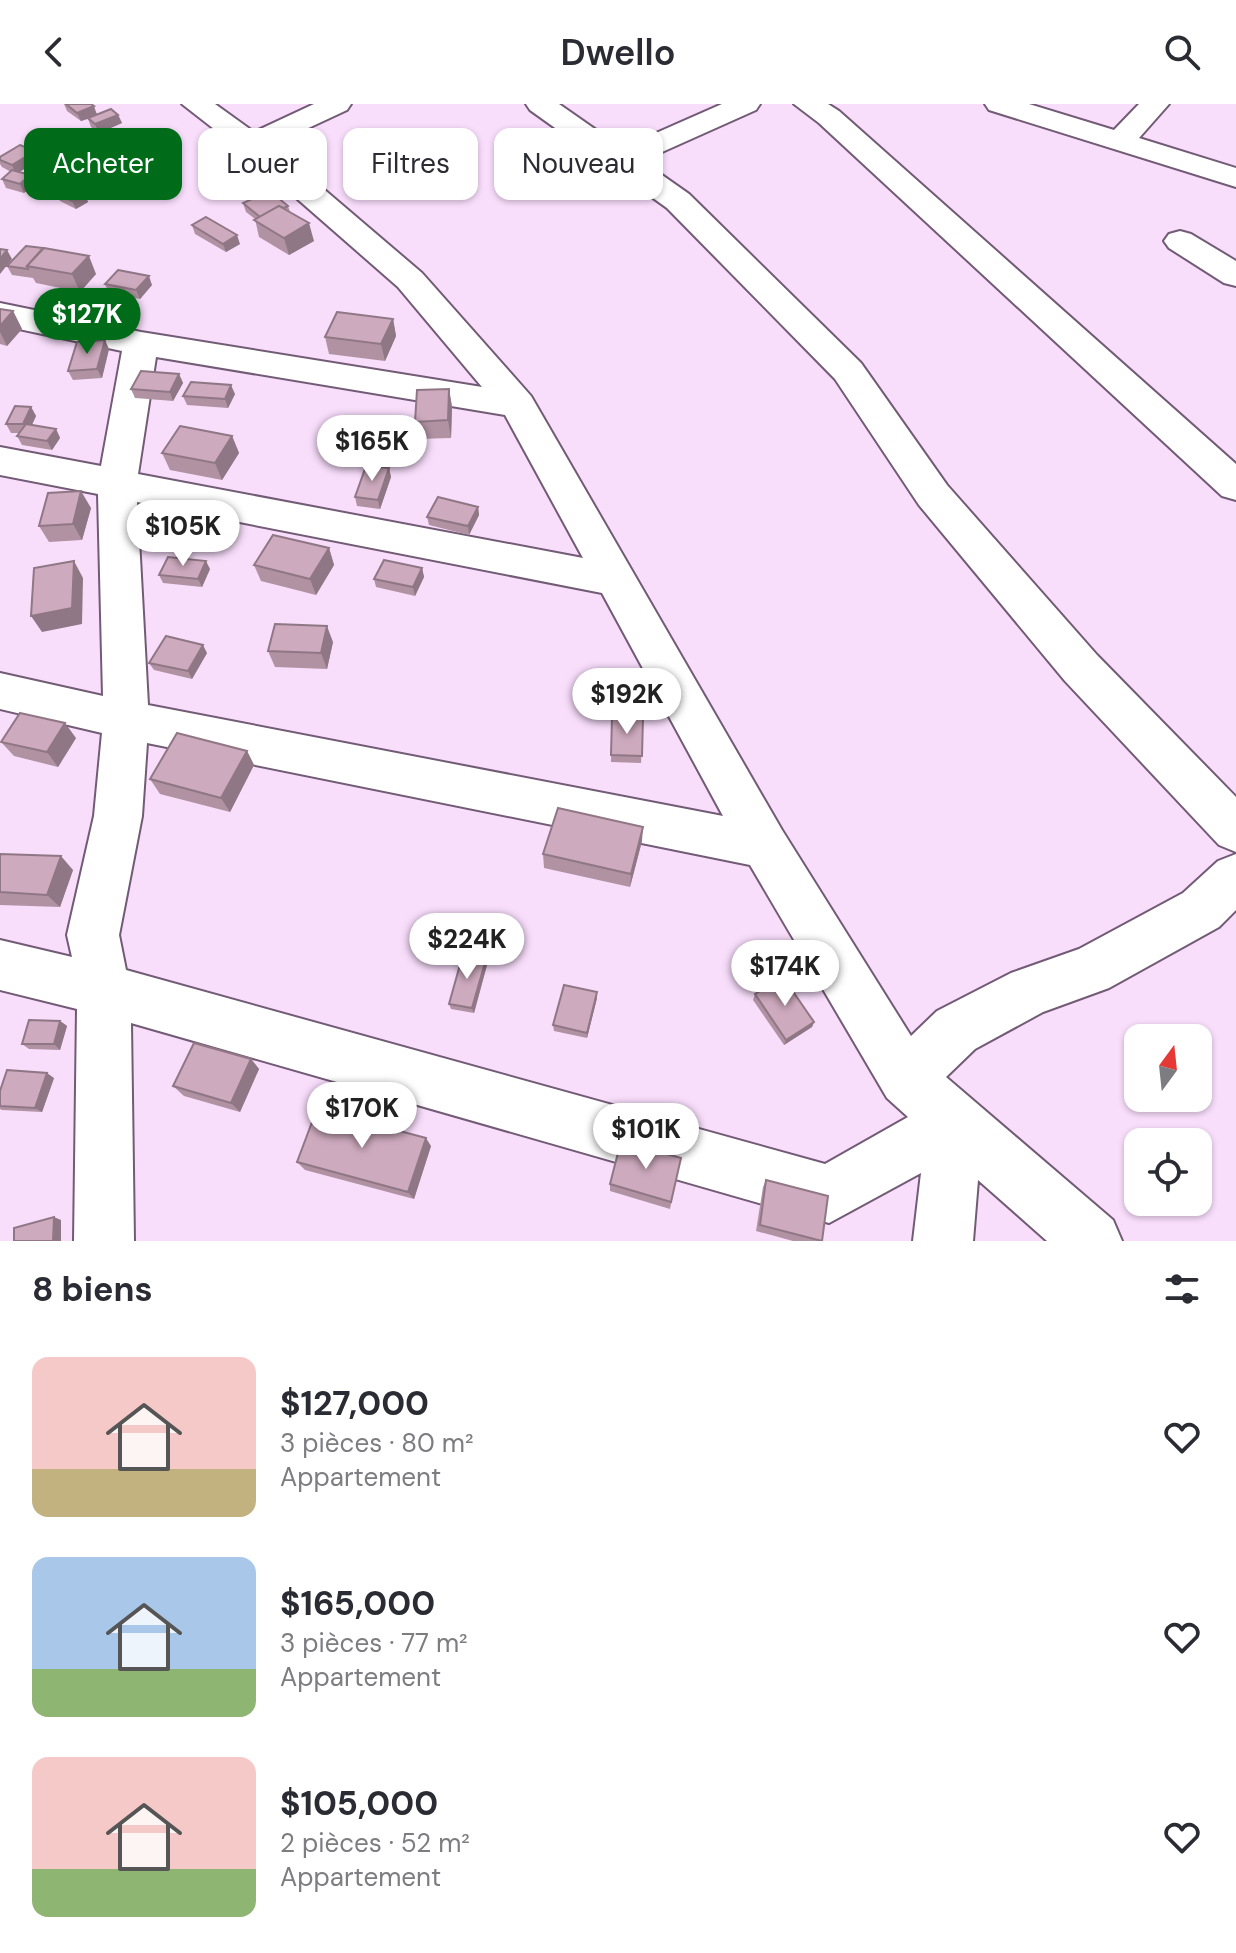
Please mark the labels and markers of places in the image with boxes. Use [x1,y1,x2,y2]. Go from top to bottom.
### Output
pin: $127K [31,288,143,356]
pin: $165K [316,415,428,483]
pin: $105K [127,500,239,568]
pin: $192K [571,668,683,736]
pin: $224K [411,913,523,981]
pin: $174K [729,940,841,1008]
pin: $170K [306,1082,418,1150]
pin: $101K [590,1103,702,1171]

